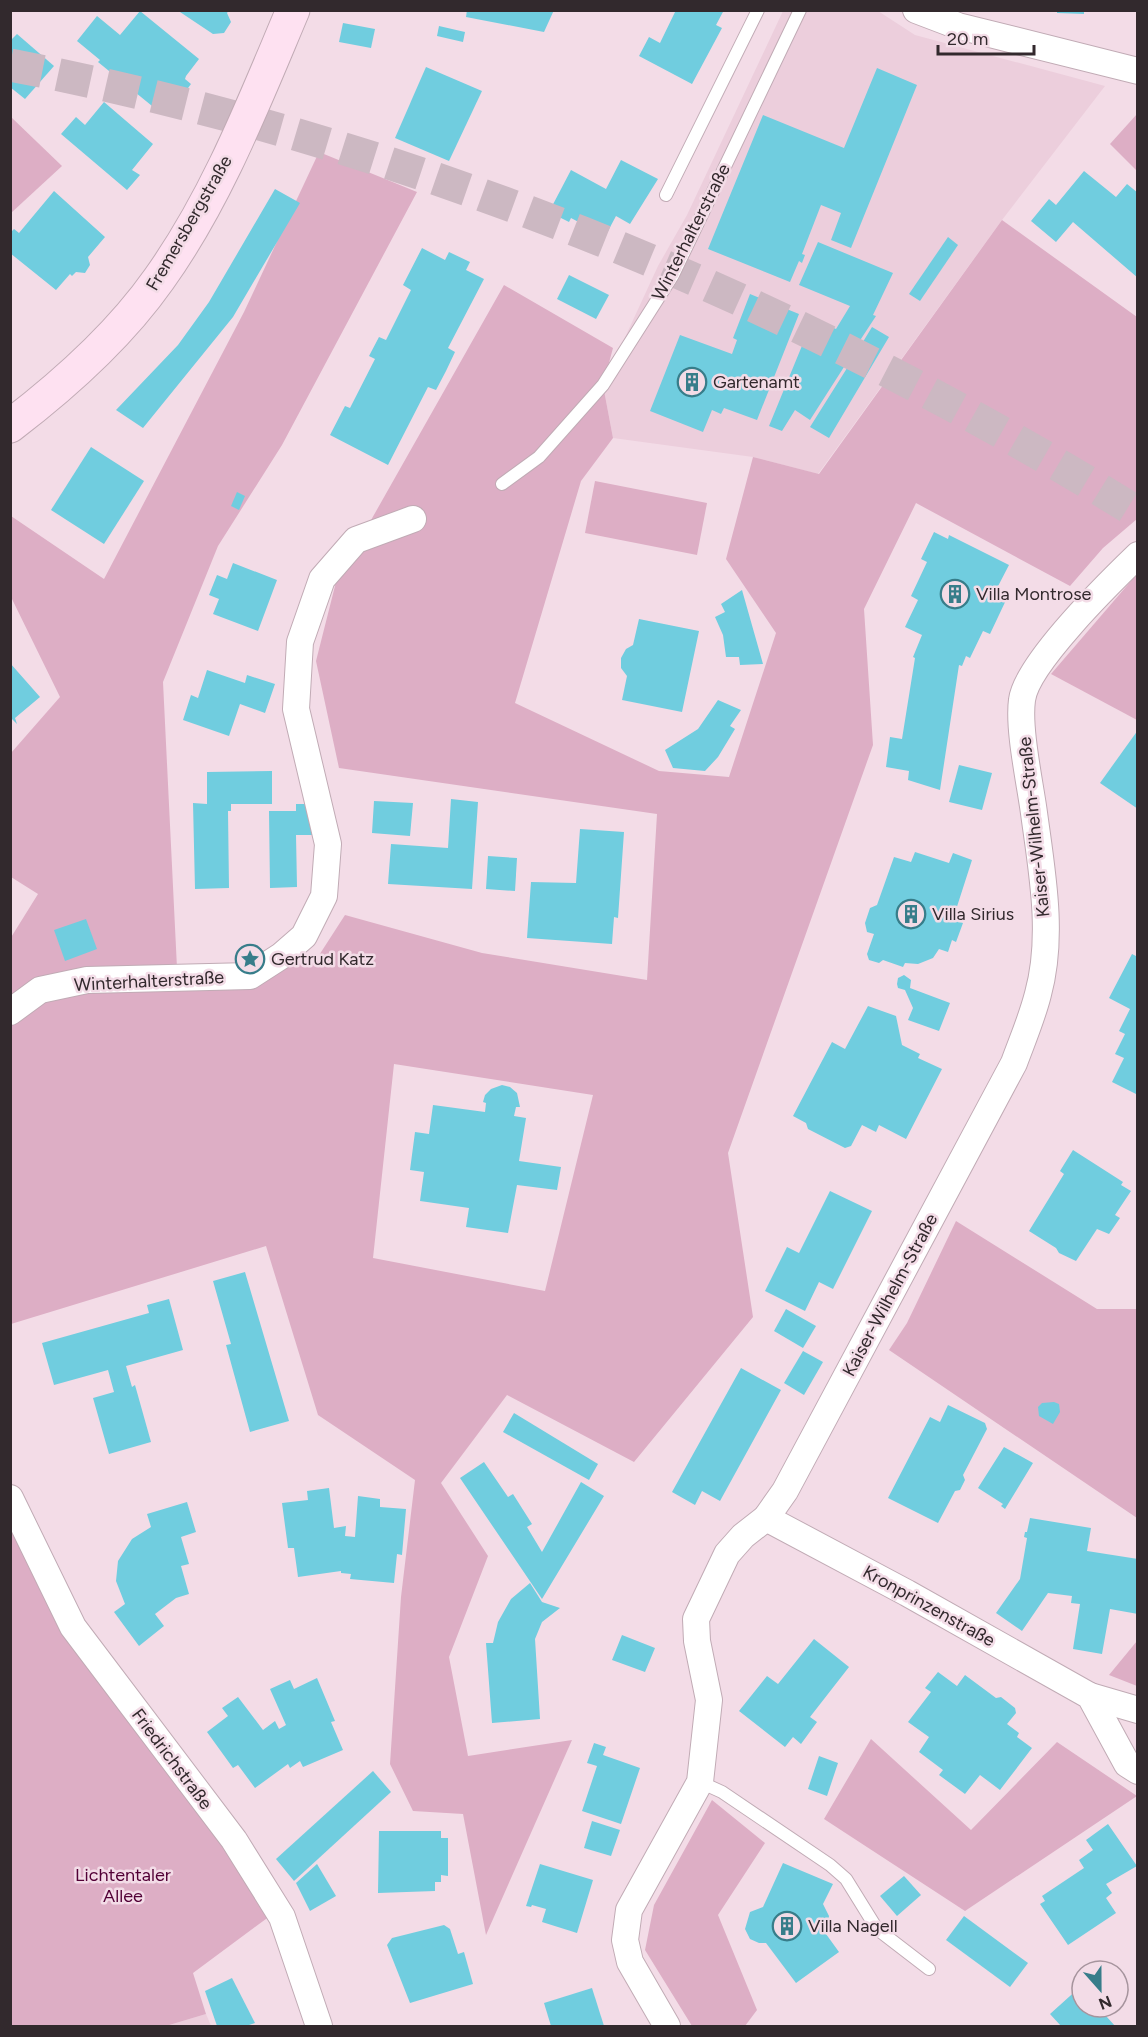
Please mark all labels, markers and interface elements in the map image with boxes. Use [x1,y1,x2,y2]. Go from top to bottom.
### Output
scale bar [938,18,1034,56]
text: 20 m [947,28,988,50]
street label: Fremersbergstraße [141,151,237,295]
street label: Winterhalterstraße [647,160,735,304]
building icon: Gartenamt [676,366,708,398]
place label: Gartenamt [713,371,800,393]
building icon: Villa Montrose [939,578,971,610]
place label: Villa Montrose [976,583,1092,605]
street label: Kaiser-Wilhelm-Straße [1014,736,1054,918]
building icon: Villa Sirius [895,898,927,930]
place label: Villa Sirius [932,903,1014,925]
place icon: Gertrud Katz [234,943,266,975]
place label: Gertrud Katz [271,948,374,970]
street label: Winterhalterstraße [73,966,225,996]
street label: Kaiser-Wilhelm-Straße [838,1210,942,1380]
street label: Kronprinzenstraße [859,1561,999,1651]
street label: Friedrichstraße [127,1704,217,1814]
park label: Lichtentaler Allee [75,1864,171,1907]
building icon: Villa Nagell [771,1910,803,1942]
place label: Villa Nagell [808,1915,898,1937]
north arrow [1070,1959,1130,2019]
text: N [1096,1991,1114,2014]

